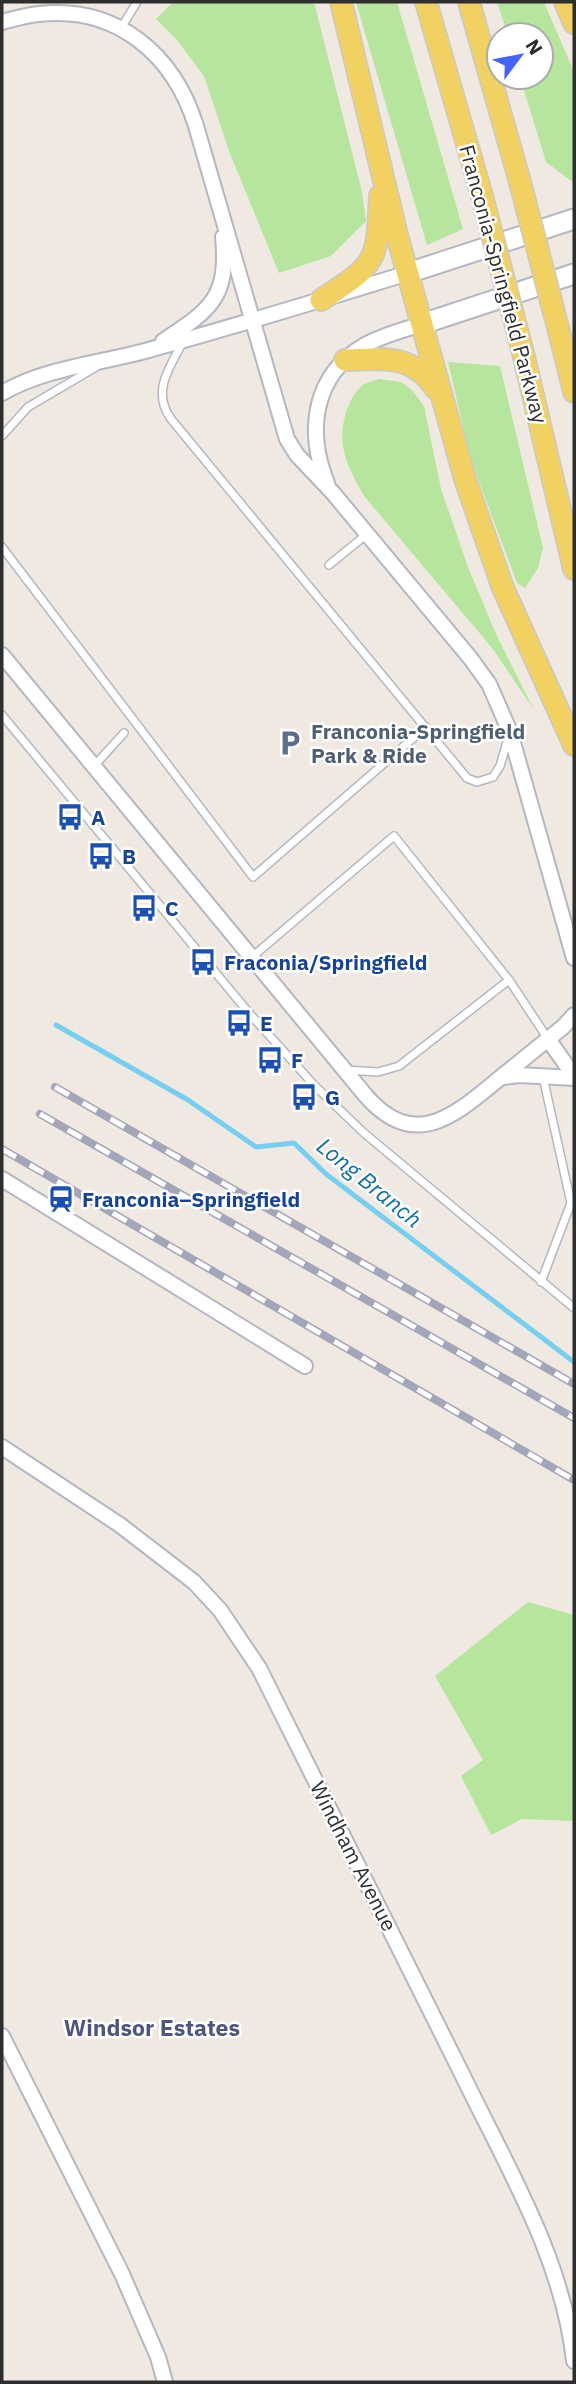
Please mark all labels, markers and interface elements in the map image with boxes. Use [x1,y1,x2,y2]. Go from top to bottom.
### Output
north arrow [485,21,555,91]
text: N [521,35,548,59]
street label: Franconia-Springfield Parkway [453,142,555,427]
place label: Franconia-Springfield Park & Ride [311,717,525,769]
parking icon: Franconia-Springfield Park & Ride [275,728,305,758]
bus stop icon: A [55,802,85,832]
place label: A [91,803,105,831]
bus stop icon: B [86,841,116,871]
place label: B [122,842,136,870]
bus stop icon: C [129,893,159,923]
place label: C [165,894,179,922]
bus stop icon: Fraconia/Springfield [188,947,218,977]
place label: Fraconia/Springfield [224,948,428,976]
bus stop icon: E [224,1008,254,1038]
place label: E [260,1009,273,1037]
bus stop icon: F [255,1045,285,1075]
place label: F [291,1046,303,1074]
bus stop icon: G [289,1082,319,1112]
place label: G [325,1083,340,1111]
water label: Long Branch [311,1130,429,1234]
station icon: Franconia–Springfield [46,1184,76,1214]
place label: Franconia–Springfield [82,1185,300,1213]
street label: Windham Avenue [304,1776,404,1936]
district label: Windsor Estates [64,2012,240,2042]

